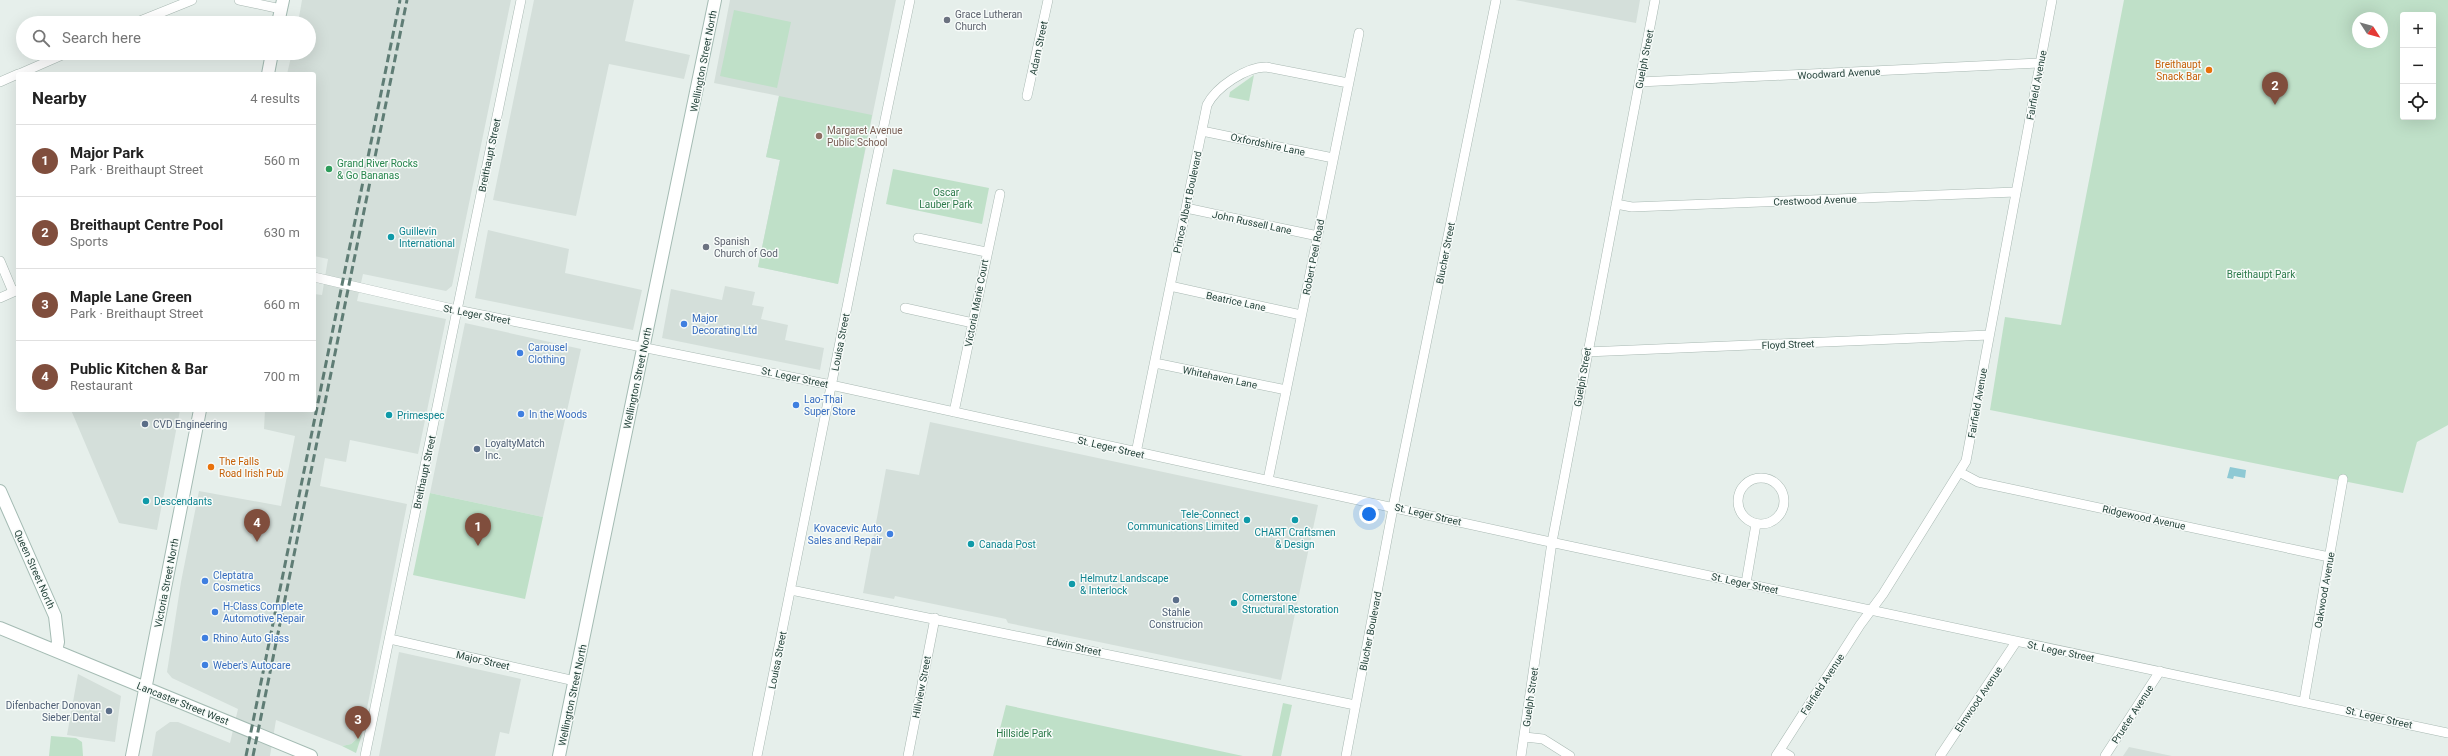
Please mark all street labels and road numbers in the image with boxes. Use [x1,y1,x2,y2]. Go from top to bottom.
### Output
street label: Wellington Street North [688,9,719,113]
street label: Adam Street [1027,20,1050,76]
street label: Guelph Street [1633,29,1656,90]
street label: Fairfield Avenue [2024,49,2049,121]
street label: Woodward Avenue [1797,66,1881,81]
street label: Breithaupt Street [476,117,503,193]
street label: Oxfordshire Lane [1230,131,1306,158]
street label: Prince Albert Boulevard [1171,150,1204,254]
street label: Crestwood Avenue [1773,194,1857,207]
street label: John Russell Lane [1211,209,1293,236]
street label: Robert Peel Road [1301,218,1326,296]
street label: Blucher Street [1434,221,1457,285]
street label: Victoria Marie Court [963,258,990,348]
street label: Beatrice Lane [1205,290,1267,313]
street label: St. Leger Street [442,303,511,326]
street label: Louisa Street [830,312,851,372]
street label: Wellington Street North [621,326,654,430]
street label: Floyd Street [1761,338,1815,351]
street label: Guelph Street [1572,347,1593,408]
street label: Whitehaven Lane [1182,364,1258,391]
street label: St. Leger Street [760,365,829,390]
street label: Fairfield Avenue [1966,367,1989,439]
street label: Breithaupt Street [411,434,438,510]
street label: St. Leger Street [1076,434,1145,461]
street label: St. Leger Street [1393,501,1462,528]
street label: Ridgewood Avenue [2101,503,2187,532]
street label: Queen Street North [12,528,57,610]
street label: Victoria Street North [152,537,181,629]
street label: Oakwood Avenue [2312,551,2337,629]
street label: St. Leger Street [1710,571,1779,596]
street label: Blucher Boulevard [1357,591,1384,672]
street label: Louisa Street [767,630,788,690]
street label: Edwin Street [1046,635,1102,658]
street label: St. Leger Street [2026,639,2095,664]
street label: Wellington Street North [556,643,589,747]
street label: Major Street [455,649,511,672]
street label: Fairfield Avenue [1799,652,1846,717]
street label: Hillview Street [910,655,933,719]
street label: Elmwood Avenue [1952,664,2004,734]
street label: Guelph Street [1521,667,1540,728]
street label: Lancaster Street West [135,680,230,727]
street label: Prueter Avenue [2109,683,2155,746]
street label: St. Leger Street [2344,704,2413,731]

